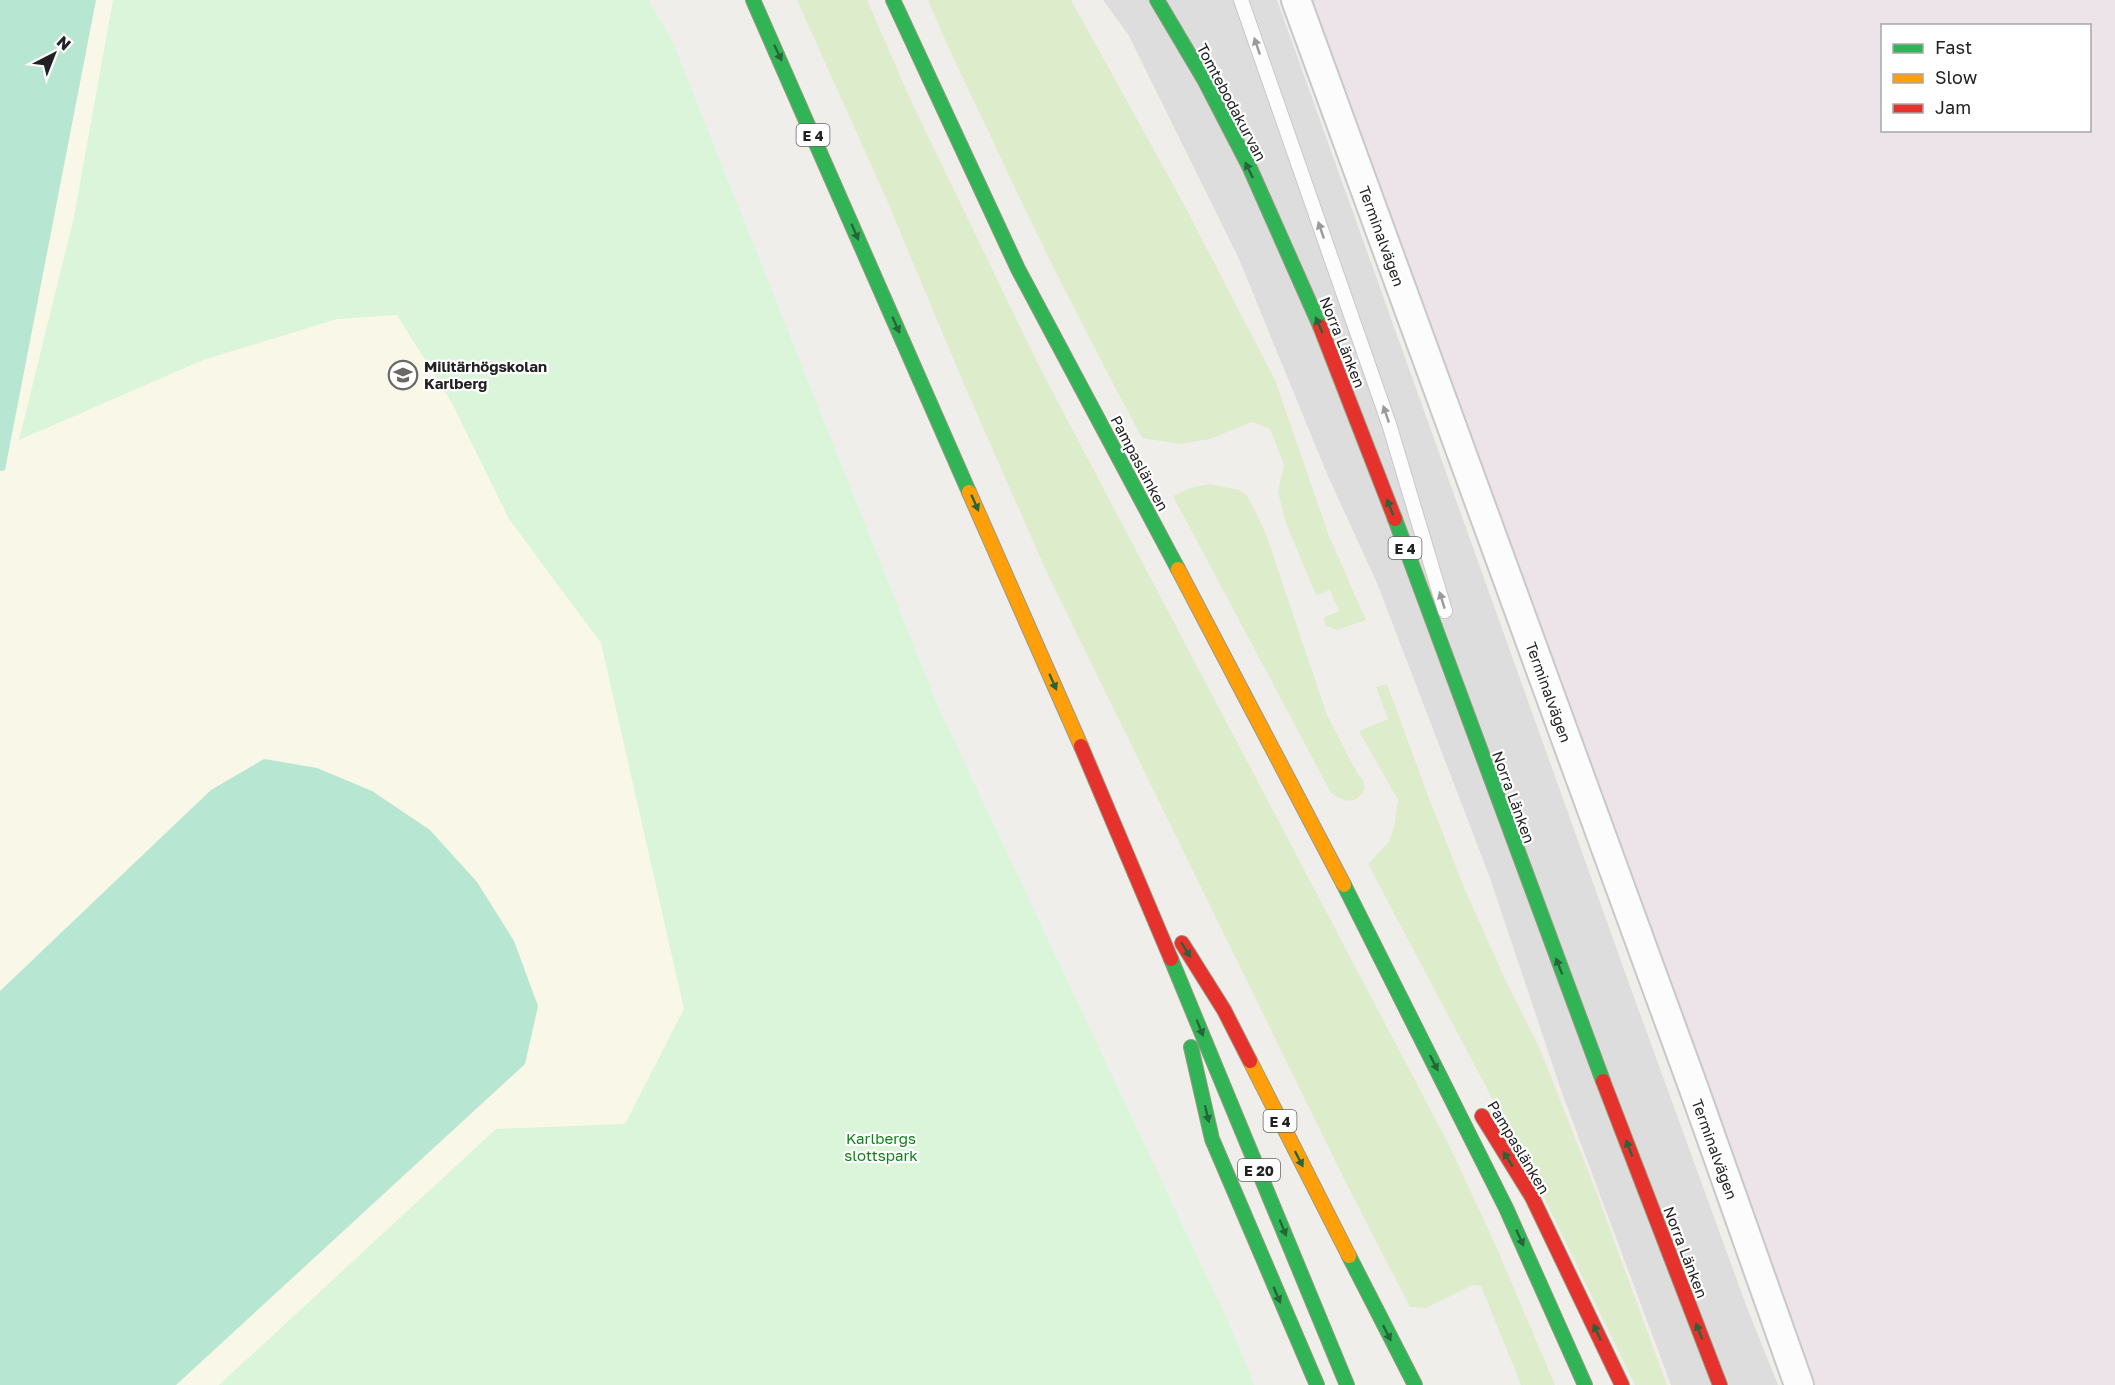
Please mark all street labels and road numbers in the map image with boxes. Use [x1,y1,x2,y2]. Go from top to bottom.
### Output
street label: Tomtebodakurvan [1193,40,1271,164]
road number: E 4 [796,124,830,146]
street label: Terminalvägen [1355,183,1409,289]
street label: Norra Länken [1317,294,1369,390]
street label: Pampaslänken [1107,412,1173,514]
road number: E 4 [1388,537,1422,559]
street label: Terminalvägen [1522,639,1576,745]
street label: Norra Länken [1489,748,1539,846]
street label: Terminalvägen [1688,1096,1742,1202]
street label: Pampaslänken [1484,1097,1554,1197]
road number: E 4 [1264,1110,1296,1132]
road number: E 20 [1238,1159,1280,1181]
street label: Norra Länken [1660,1204,1712,1300]

